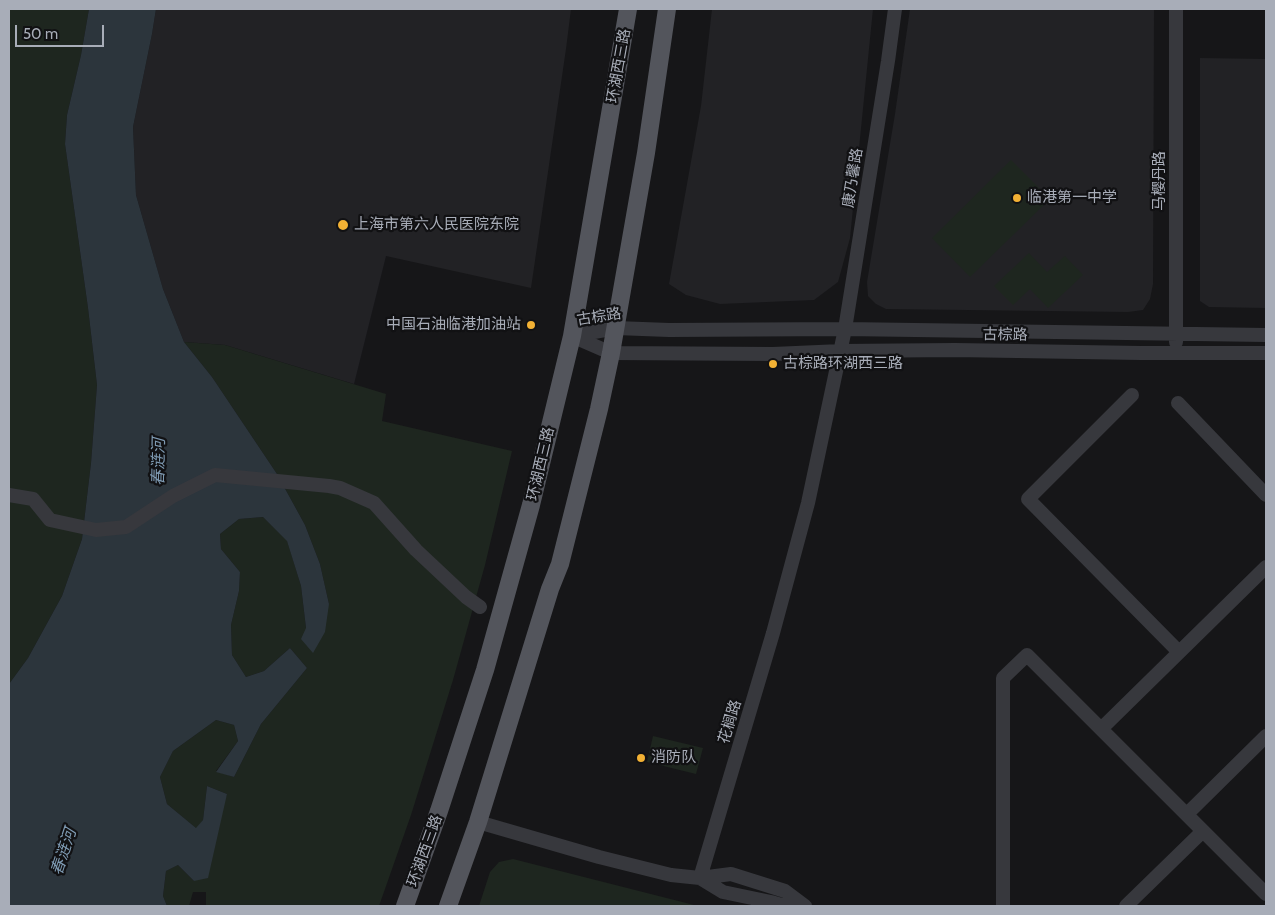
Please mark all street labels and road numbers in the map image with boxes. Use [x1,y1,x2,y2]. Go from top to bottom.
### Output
street label: 环湖西三路 [604,28,634,104]
street label: 康乃馨路 [839,147,867,209]
street label: 马樱丹路 [1151,151,1169,211]
street label: 古棕路 [575,305,623,329]
street label: 古棕路 [982,326,1028,344]
street label: 环湖西三路 [524,425,558,503]
street label: 花榈路 [715,698,745,746]
street label: 环湖西三路 [404,813,446,889]

